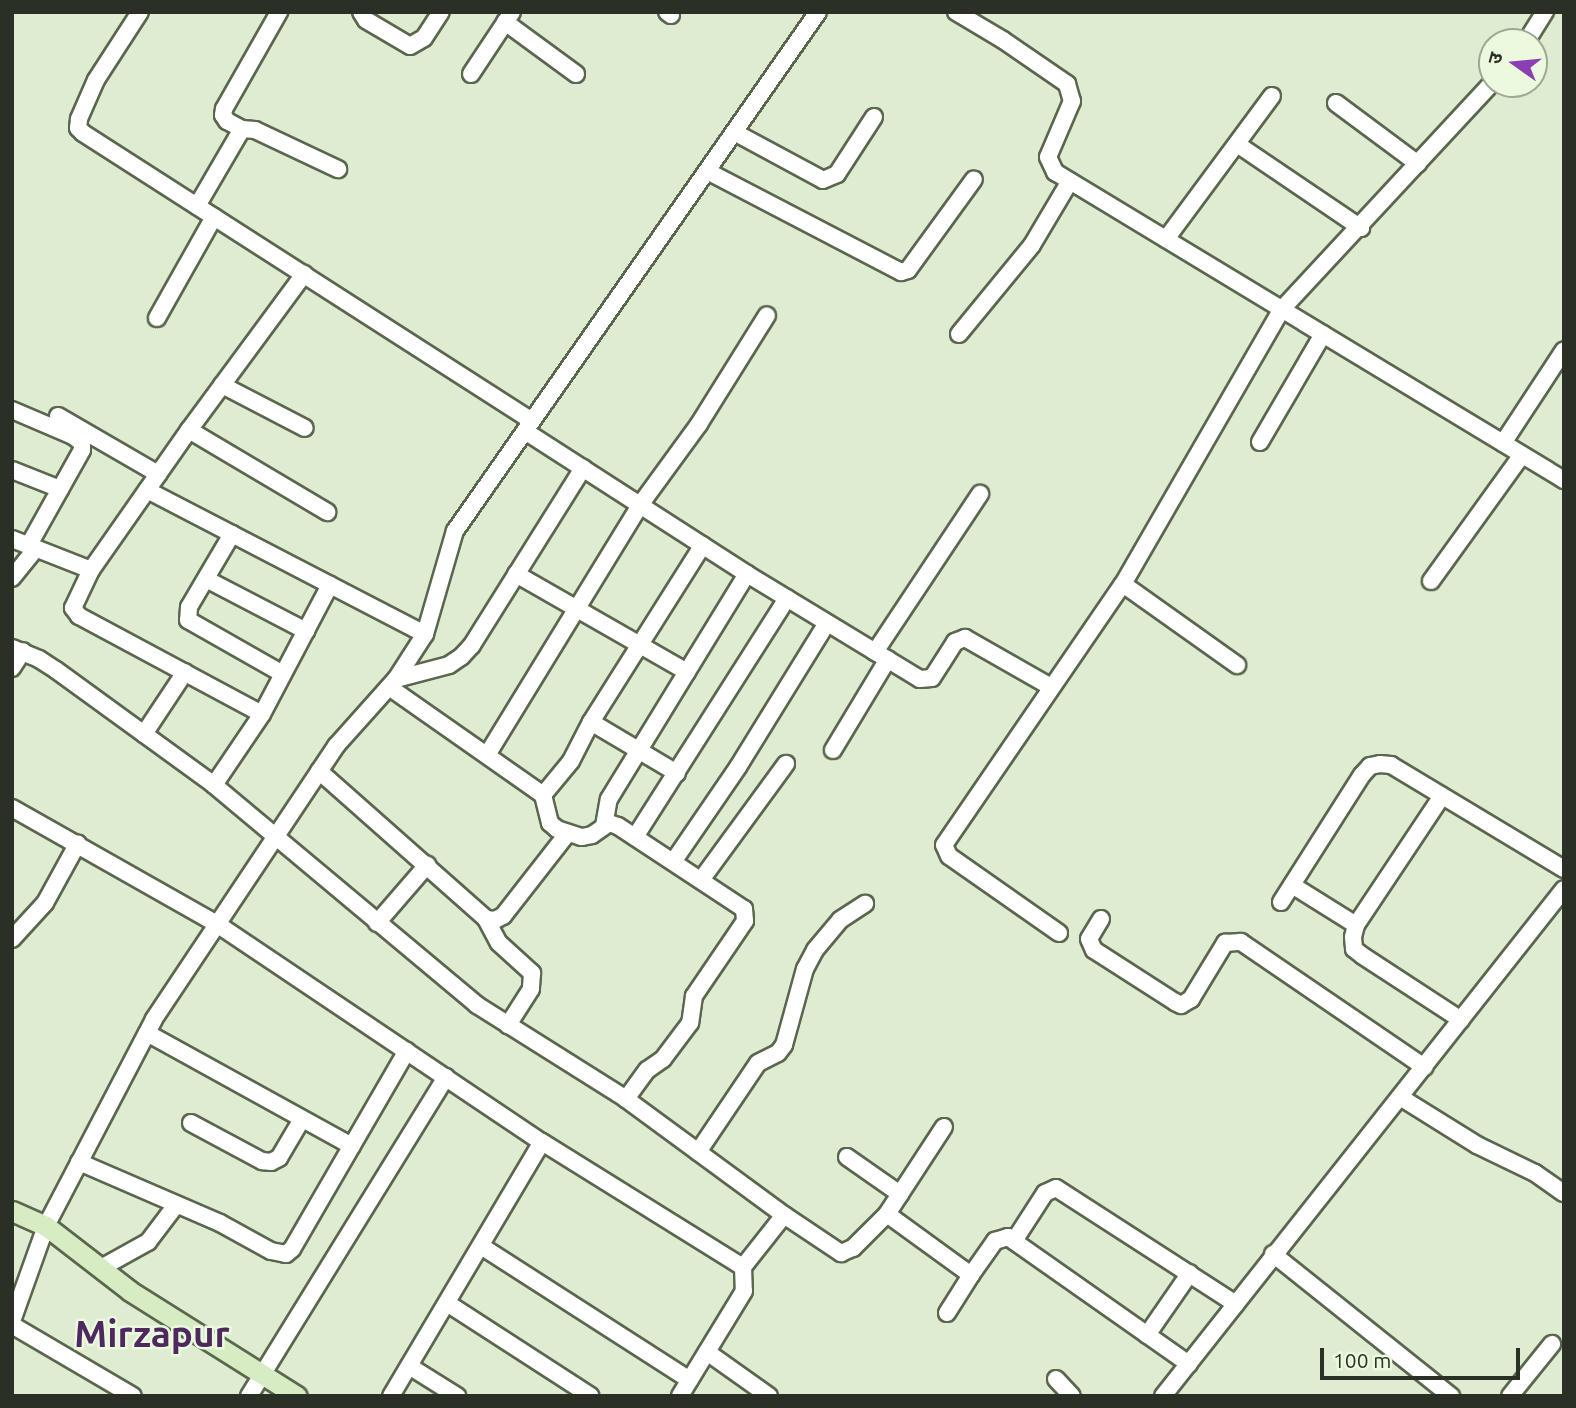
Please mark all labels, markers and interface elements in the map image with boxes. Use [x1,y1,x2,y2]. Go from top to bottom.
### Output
north arrow [1478,28,1548,98]
text: उ [1483,50,1507,66]
district label: Mirzapur [74,1312,230,1356]
scale bar [1324,1334,1524,1378]
text: 100 m [1333,1348,1391,1372]

